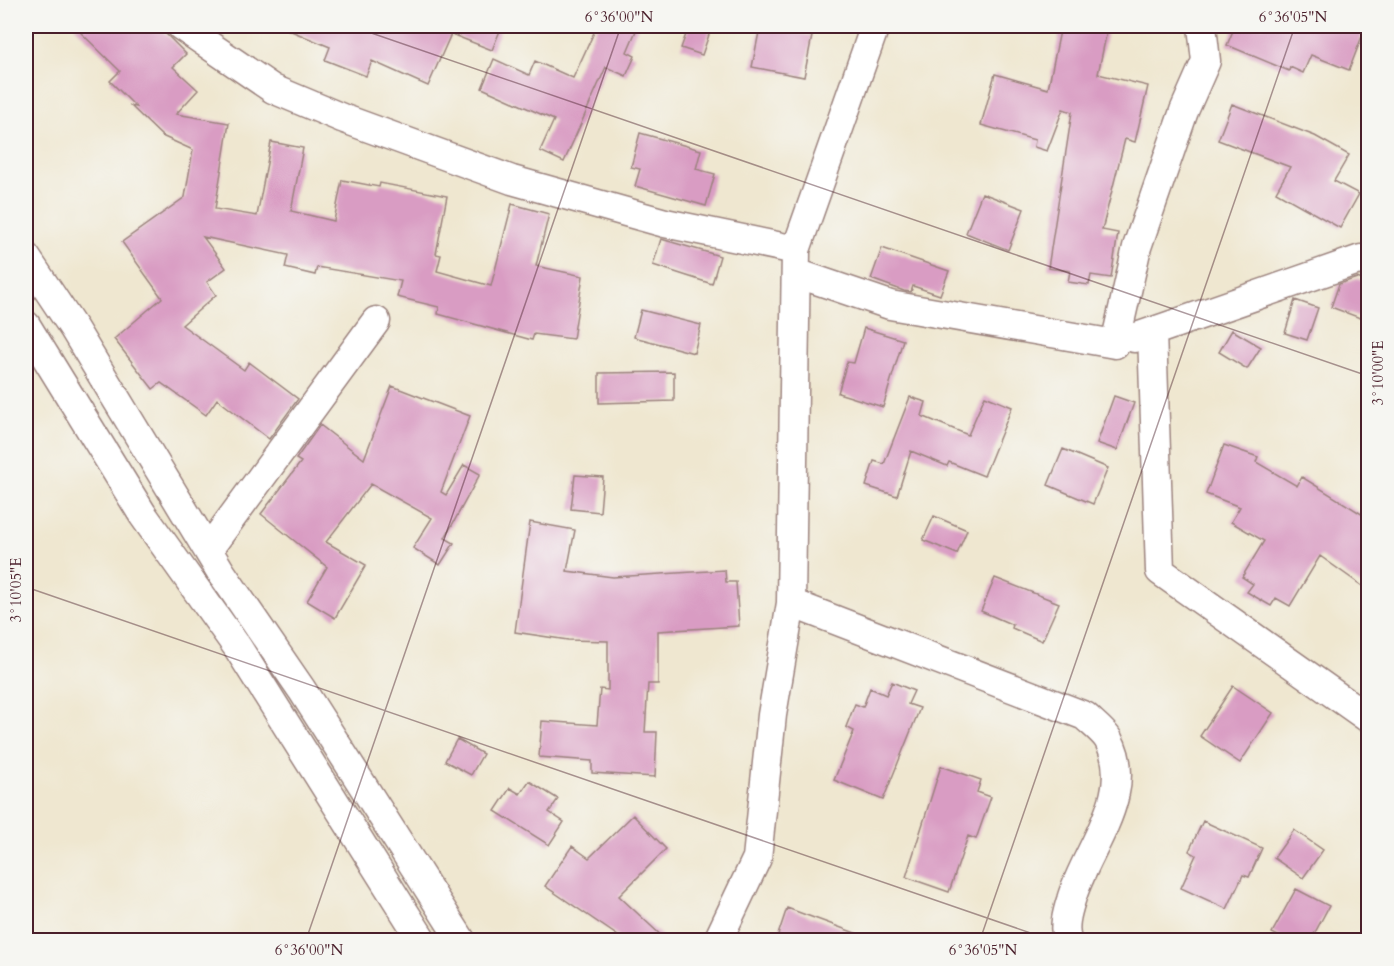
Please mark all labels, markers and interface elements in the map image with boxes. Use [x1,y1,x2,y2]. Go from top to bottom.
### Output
text: 6°36'00"N [585,7,653,27]
text: 6°36'05"N [1259,7,1327,27]
text: 3°10'00"E [1368,341,1388,405]
text: 3°10'05"E [6,558,26,622]
text: 6°36'00"N [275,940,343,960]
text: 6°36'05"N [949,940,1017,960]

